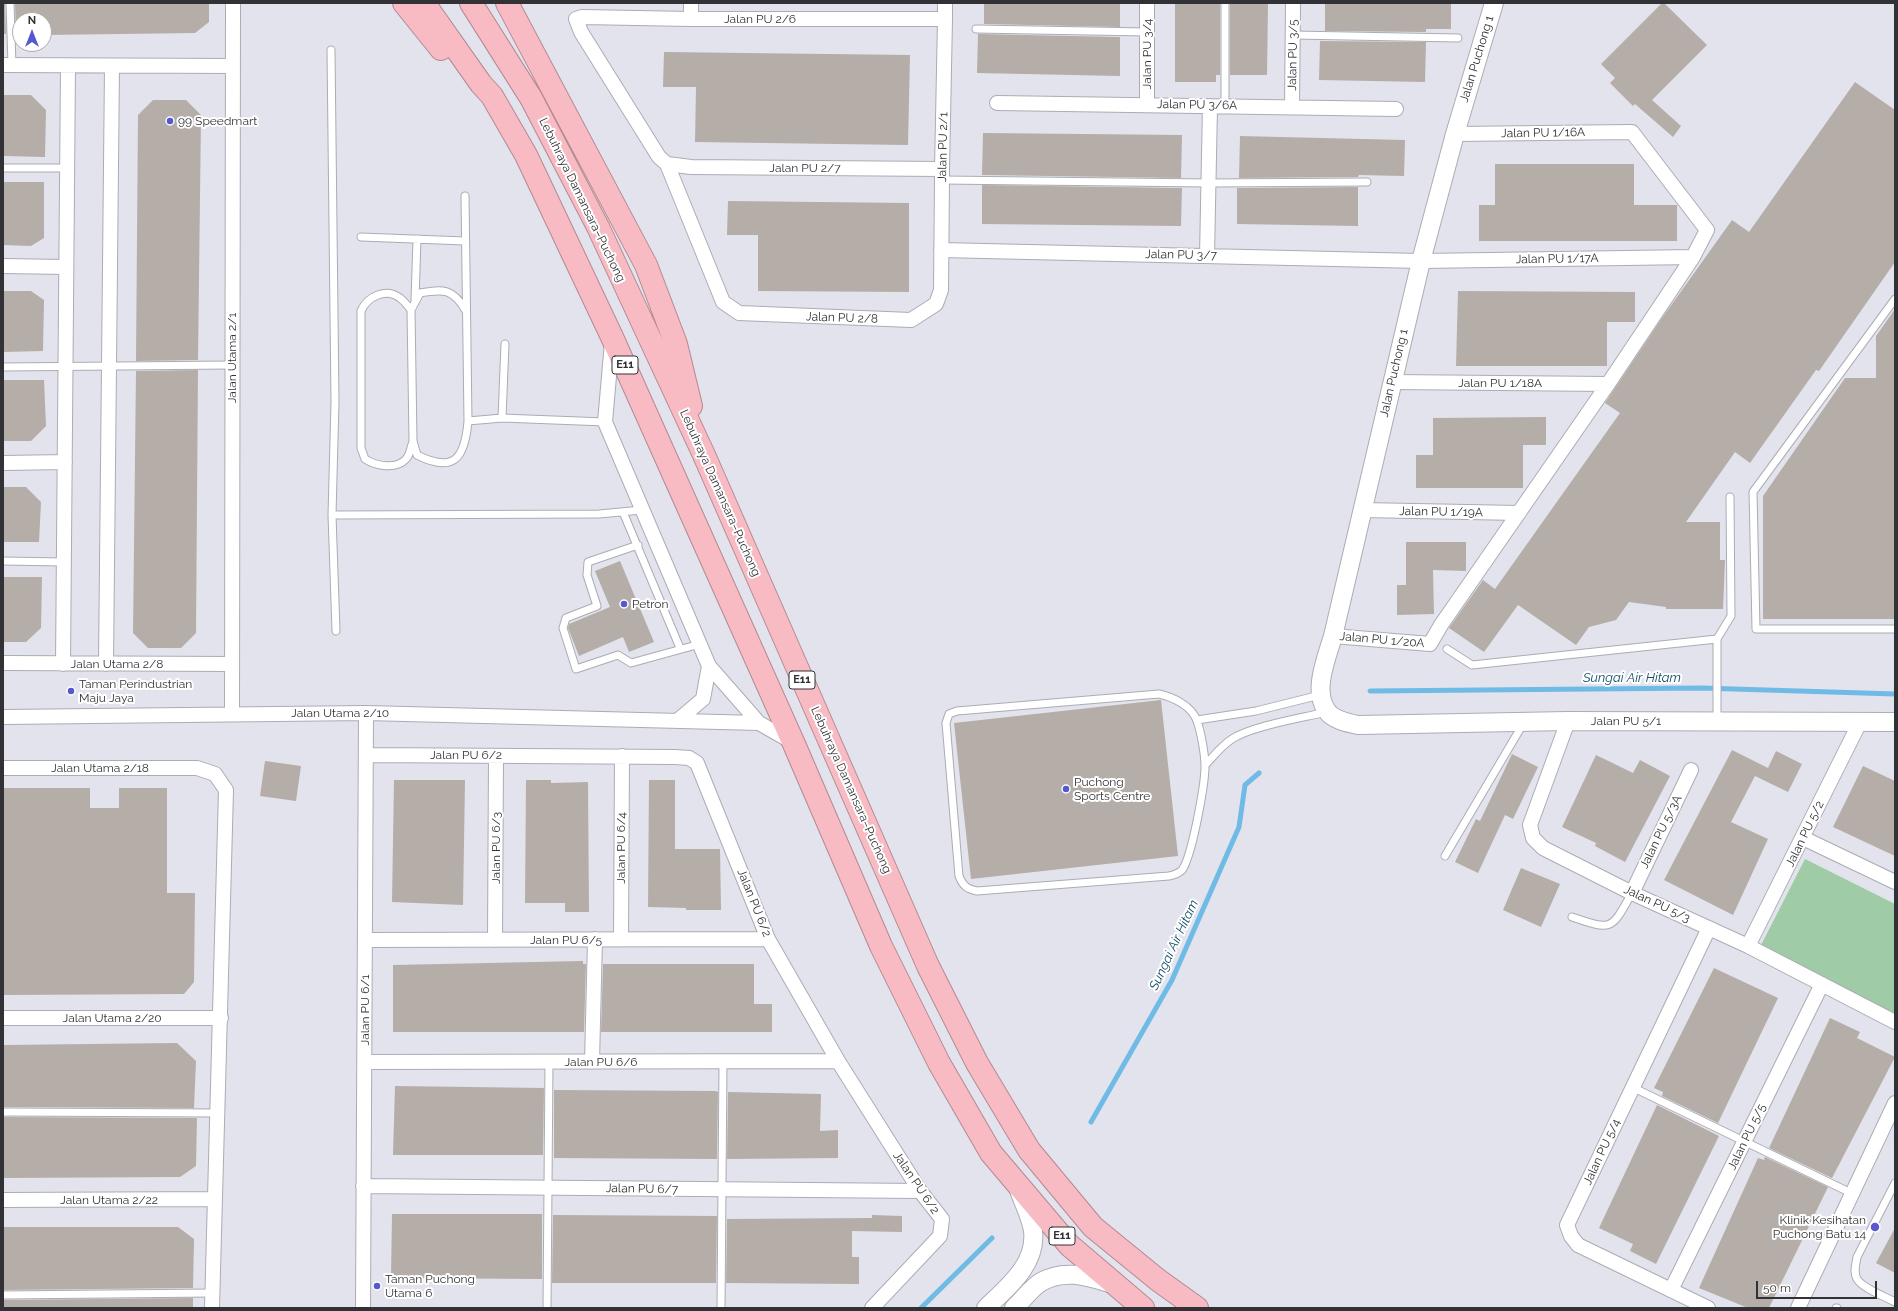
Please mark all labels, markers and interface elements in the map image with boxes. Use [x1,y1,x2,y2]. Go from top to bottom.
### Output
north arrow [12,12,52,52]
street label: Jalan PU 2/6 [724,12,796,26]
text: N [28,14,36,27]
street label: Jalan Puchong 1 [1457,14,1497,104]
street label: Jalan PU 3/4 [1140,19,1154,89]
street label: Jalan PU 3/5 [1285,19,1301,91]
street label: Jalan PU 3/6A [1157,97,1237,113]
street label: Jalan PU 2/1 [935,112,951,182]
place label: 99 Speedmart [178,114,257,128]
street label: Lebuhraya Damansara–Puchong [536,115,628,285]
marker: 99 Speedmart [165,116,175,126]
street label: Jalan PU 1/16A [1501,125,1585,141]
street label: Jalan PU 2/7 [769,161,841,175]
street label: Jalan PU 3/7 [1145,247,1217,263]
street label: Jalan PU 1/17A [1515,251,1599,267]
street label: Jalan PU 2/8 [806,310,878,326]
street label: Jalan Utama 2/1 [225,313,239,403]
street label: Jalan Puchong 1 [1377,328,1411,418]
road number: E11 [612,356,638,374]
street label: Jalan PU 1/18A [1458,376,1542,390]
street label: Lebuhraya Damansara–Puchong [677,407,763,579]
street label: Jalan PU 1/19A [1399,504,1483,520]
place label: Petron [632,597,669,611]
marker: Petron [619,599,629,609]
street label: Jalan PU 1/20A [1339,629,1425,651]
street label: Jalan Utama 2/8 [71,657,163,671]
water label: Sungai Air Hitam [1583,670,1681,686]
road number: E11 [789,671,815,689]
place label: Taman Perindustrian Maju Jaya [79,677,192,705]
marker: Taman Perindustrian Maju Jaya [66,686,76,696]
street label: Lebuhraya Damansara–Puchong [808,704,894,876]
street label: Jalan Utama 2/10 [291,706,389,720]
street label: Jalan PU 5/1 [1591,714,1661,728]
street label: Jalan PU 6/2 [430,748,502,762]
street label: Jalan Utama 2/18 [51,761,149,775]
place label: Puchong Sports Centre [1074,775,1150,803]
marker: Puchong Sports Centre [1061,784,1071,794]
street label: Jalan PU 5/3A [1637,793,1685,871]
street label: Jalan PU 5/2 [1783,799,1827,869]
street label: Jalan PU 6/3 [489,812,503,884]
street label: Jalan PU 6/4 [614,812,628,884]
street label: Jalan PU 6/2 [734,867,774,939]
street label: Jalan PU 5/3 [1622,882,1692,926]
water label: Sungai Air Hitam [1146,897,1202,993]
street label: Jalan PU 6/5 [530,933,602,947]
street label: Jalan PU 6/1 [358,974,372,1046]
street label: Jalan Utama 2/20 [62,1011,162,1025]
street label: Jalan PU 6/6 [564,1055,638,1069]
street label: Jalan PU 5/5 [1725,1102,1769,1172]
street label: Jalan PU 5/4 [1580,1117,1624,1187]
street label: Jalan PU 6/2 [890,1149,942,1217]
street label: Jalan PU 6/7 [606,1181,678,1197]
street label: Jalan Utama 2/22 [60,1193,158,1207]
place label: Klinik Kesihatan Puchong Batu 14 [1773,1213,1866,1241]
marker: Klinik Kesihatan Puchong Batu 14 [1869,1221,1881,1233]
road number: E11 [1049,1227,1075,1245]
place label: Taman Puchong Utama 6 [385,1272,475,1300]
scale bar [1758,1273,1879,1299]
marker: Taman Puchong Utama 6 [372,1281,382,1291]
text: 50 m [1763,1281,1791,1295]

